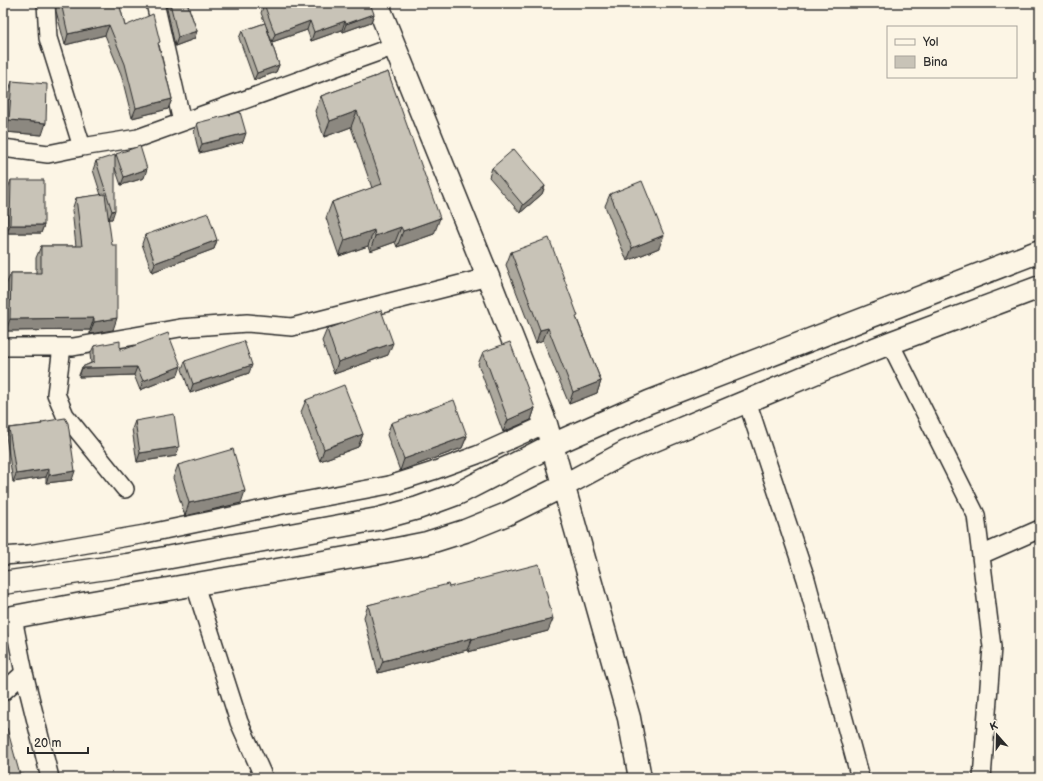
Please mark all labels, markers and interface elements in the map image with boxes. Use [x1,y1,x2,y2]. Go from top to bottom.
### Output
legend [887,26,1017,78]
text: Yol [922,35,938,50]
text: Bina [923,55,948,70]
north arrow [977,715,1017,755]
text: K [988,719,1000,733]
scale bar [28,729,88,755]
text: 20 m [34,736,61,751]

